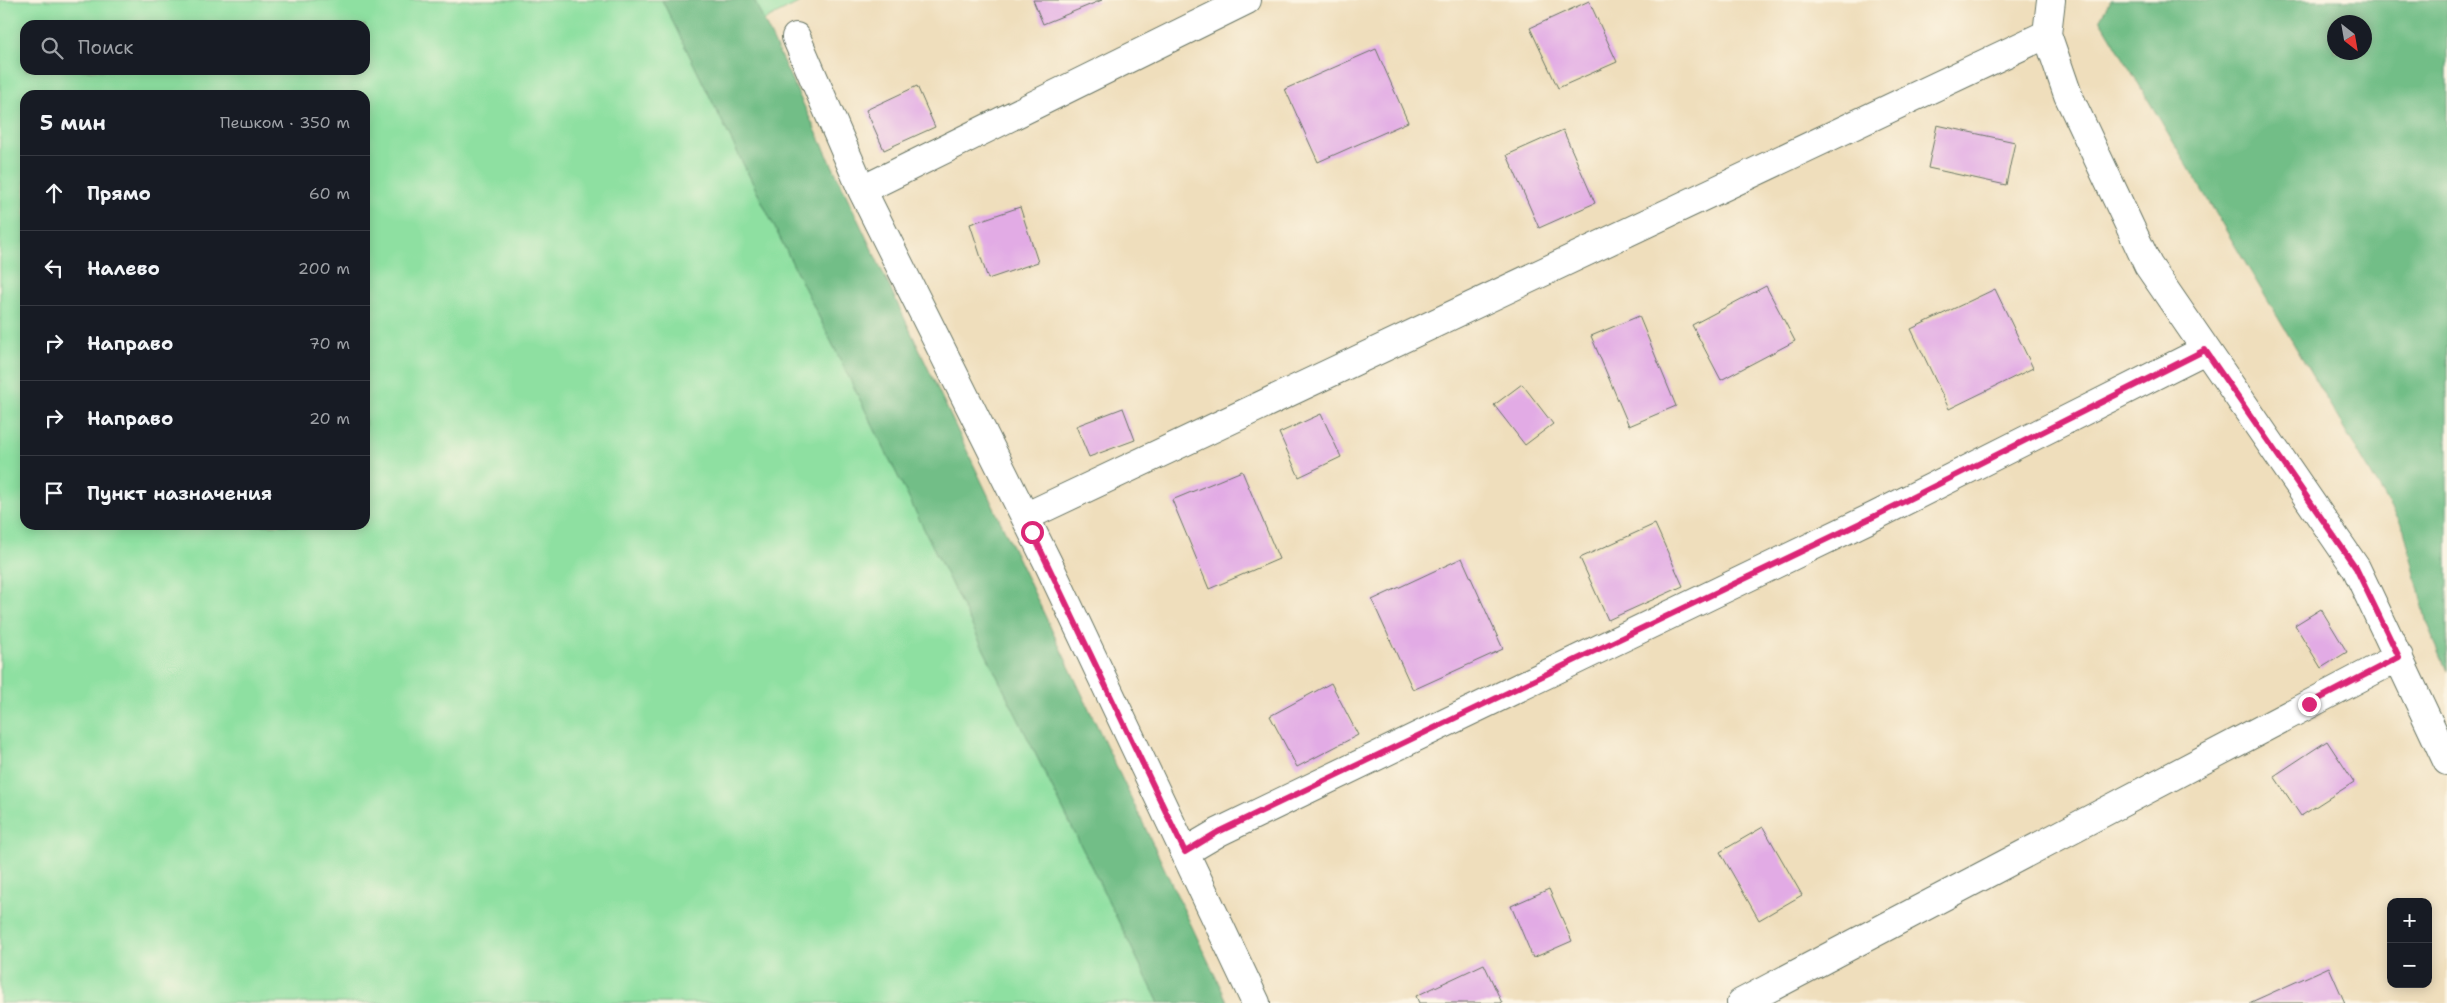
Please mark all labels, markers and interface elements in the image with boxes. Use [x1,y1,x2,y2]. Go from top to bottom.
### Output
north arrow [2327,15,2372,60]
search box [20,20,370,75]
icon: search [38,34,66,62]
text: Поиск [78,35,133,60]
text: 5 мин [40,109,106,137]
text: Пешком · 350 m [220,112,350,133]
icon: ahead [40,179,68,207]
text: Прямо [87,181,151,206]
text: 60 m [309,183,350,204]
icon: left [40,254,68,282]
text: Налево [87,256,160,281]
text: 200 m [298,258,350,279]
icon: right [40,329,68,357]
text: Направо [87,331,173,356]
text: 70 m [309,333,350,354]
icon: right [40,404,68,432]
text: Направо [87,406,173,431]
text: 20 m [309,408,350,429]
icon: arrive [40,479,68,507]
text: Пункт назначения [87,481,272,506]
route start [1021,521,1044,544]
route end [2298,693,2321,716]
map controls [2387,898,2432,988]
button: + [2387,898,2432,943]
button: − [2387,943,2432,988]

